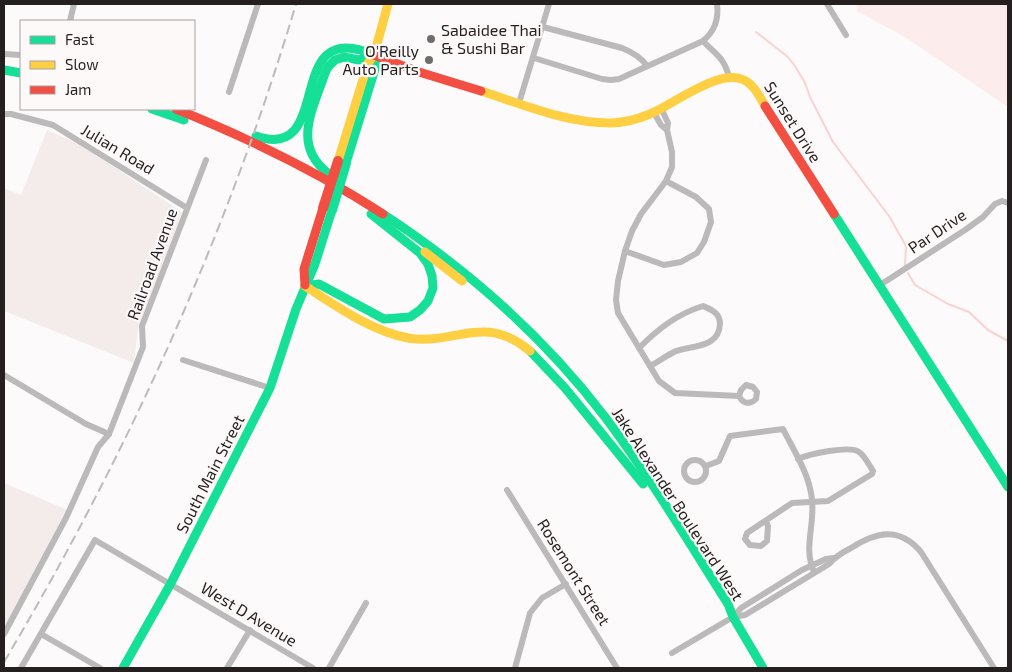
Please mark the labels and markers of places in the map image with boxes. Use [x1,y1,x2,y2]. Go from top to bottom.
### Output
place label: Sabaidee Thai & Sushi Bar [441,20,542,57]
marker: Sabaidee Thai & Sushi Bar [425,33,437,45]
place label: O'Reilly Auto Parts [342,41,420,78]
marker: O'Reilly Auto Parts [423,54,435,66]

